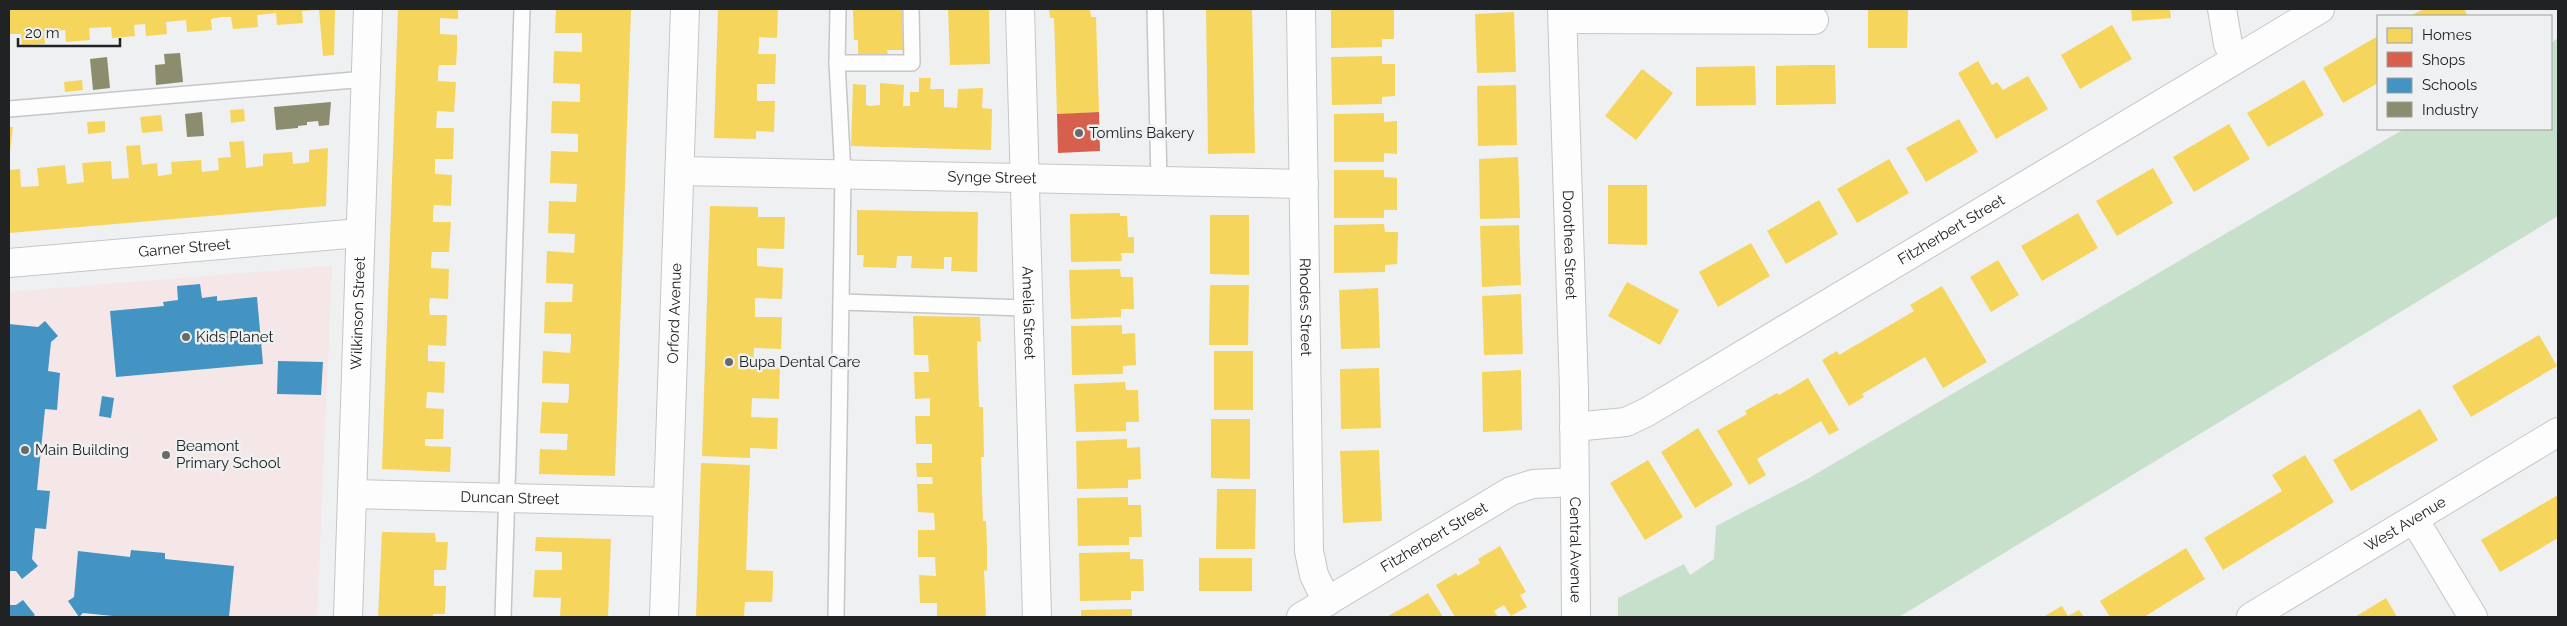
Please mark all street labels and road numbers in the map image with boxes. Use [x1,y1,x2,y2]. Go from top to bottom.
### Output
street label: Synge Street [947,168,1037,187]
street label: Dorothea Street [1559,190,1580,300]
street label: Fitzherbert Street [1895,191,2008,269]
street label: Garner Street [138,235,231,261]
street label: Wilkinson Street [347,256,369,370]
street label: Rhodes Street [1296,258,1315,356]
street label: Orford Avenue [664,262,685,364]
street label: Amelia Street [1018,266,1039,360]
street label: Duncan Street [460,488,560,508]
street label: West Avenue [2361,493,2449,556]
street label: Central Avenue [1566,497,1585,603]
street label: Fitzherbert Street [1377,498,1491,576]

